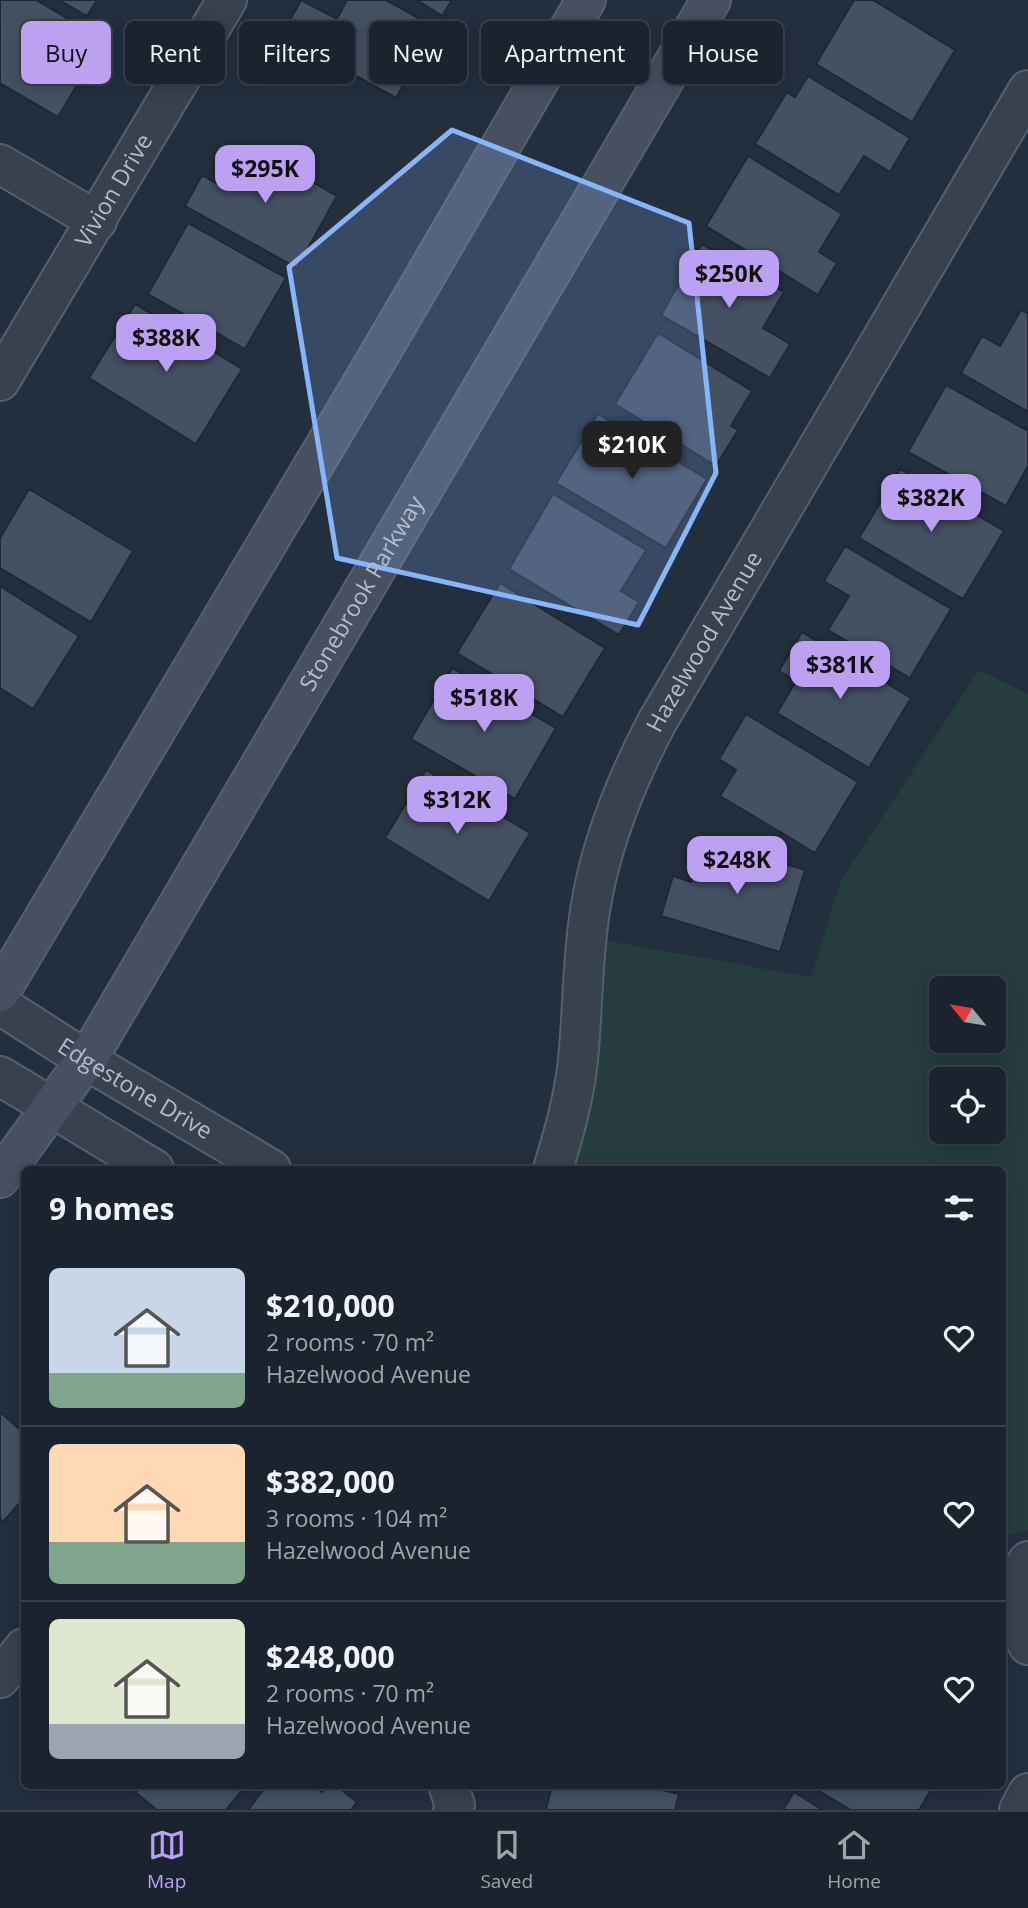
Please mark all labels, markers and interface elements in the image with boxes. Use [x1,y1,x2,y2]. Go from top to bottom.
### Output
chip: Buy [21,21,111,84]
chip: Rent [125,21,225,84]
chip: Filters [239,21,355,84]
chip: New [369,21,467,84]
chip: Apartment [481,21,649,84]
chip: House [663,21,783,84]
street label: Vivion Drive [66,127,159,253]
pin: $295K [216,146,314,205]
text: $295K [231,152,299,184]
pin: $250K [680,250,778,310]
text: $250K [695,257,763,289]
pin: $388K [117,314,215,374]
text: $388K [132,321,200,353]
pin: $210K [583,421,681,481]
text: $210K [598,428,666,460]
pin: $382K [882,475,980,534]
text: $382K [897,481,965,513]
street label: Stonebrook Parkway [291,489,431,696]
street label: Hazelwood Avenue [638,545,769,737]
pin: $381K [791,642,889,701]
text: $381K [806,648,874,680]
pin: $518K [435,674,533,734]
text: $518K [450,681,518,713]
pin: $312K [408,776,506,836]
text: $312K [423,783,491,815]
pin: $248K [688,836,786,896]
text: $248K [703,843,771,875]
north arrow [929,976,1006,1054]
map controls [929,976,1006,1144]
street label: Edgestone Drive [52,1029,219,1146]
button: locate [929,1067,1006,1144]
text: 9 homes [49,1188,174,1229]
icon: filters [940,1189,978,1227]
text: $210,000 [266,1285,395,1326]
icon: home [105,1296,189,1380]
icon: heart [940,1319,978,1357]
text: 2 rooms · 70 m² [266,1326,434,1358]
text: Hazelwood Avenue [266,1358,471,1390]
text: $382,000 [266,1461,395,1502]
icon: home [105,1472,189,1556]
icon: heart [940,1495,978,1533]
text: 3 rooms · 104 m² [266,1502,447,1534]
text: Hazelwood Avenue [266,1534,471,1566]
text: $248,000 [266,1636,395,1677]
icon: home [105,1647,189,1731]
icon: heart [940,1670,978,1708]
text: 2 rooms · 70 m² [266,1677,434,1709]
text: Hazelwood Avenue [266,1709,471,1741]
tab: Map [147,1826,186,1894]
tab: Saved [480,1826,533,1894]
tab: Home [827,1826,881,1894]

